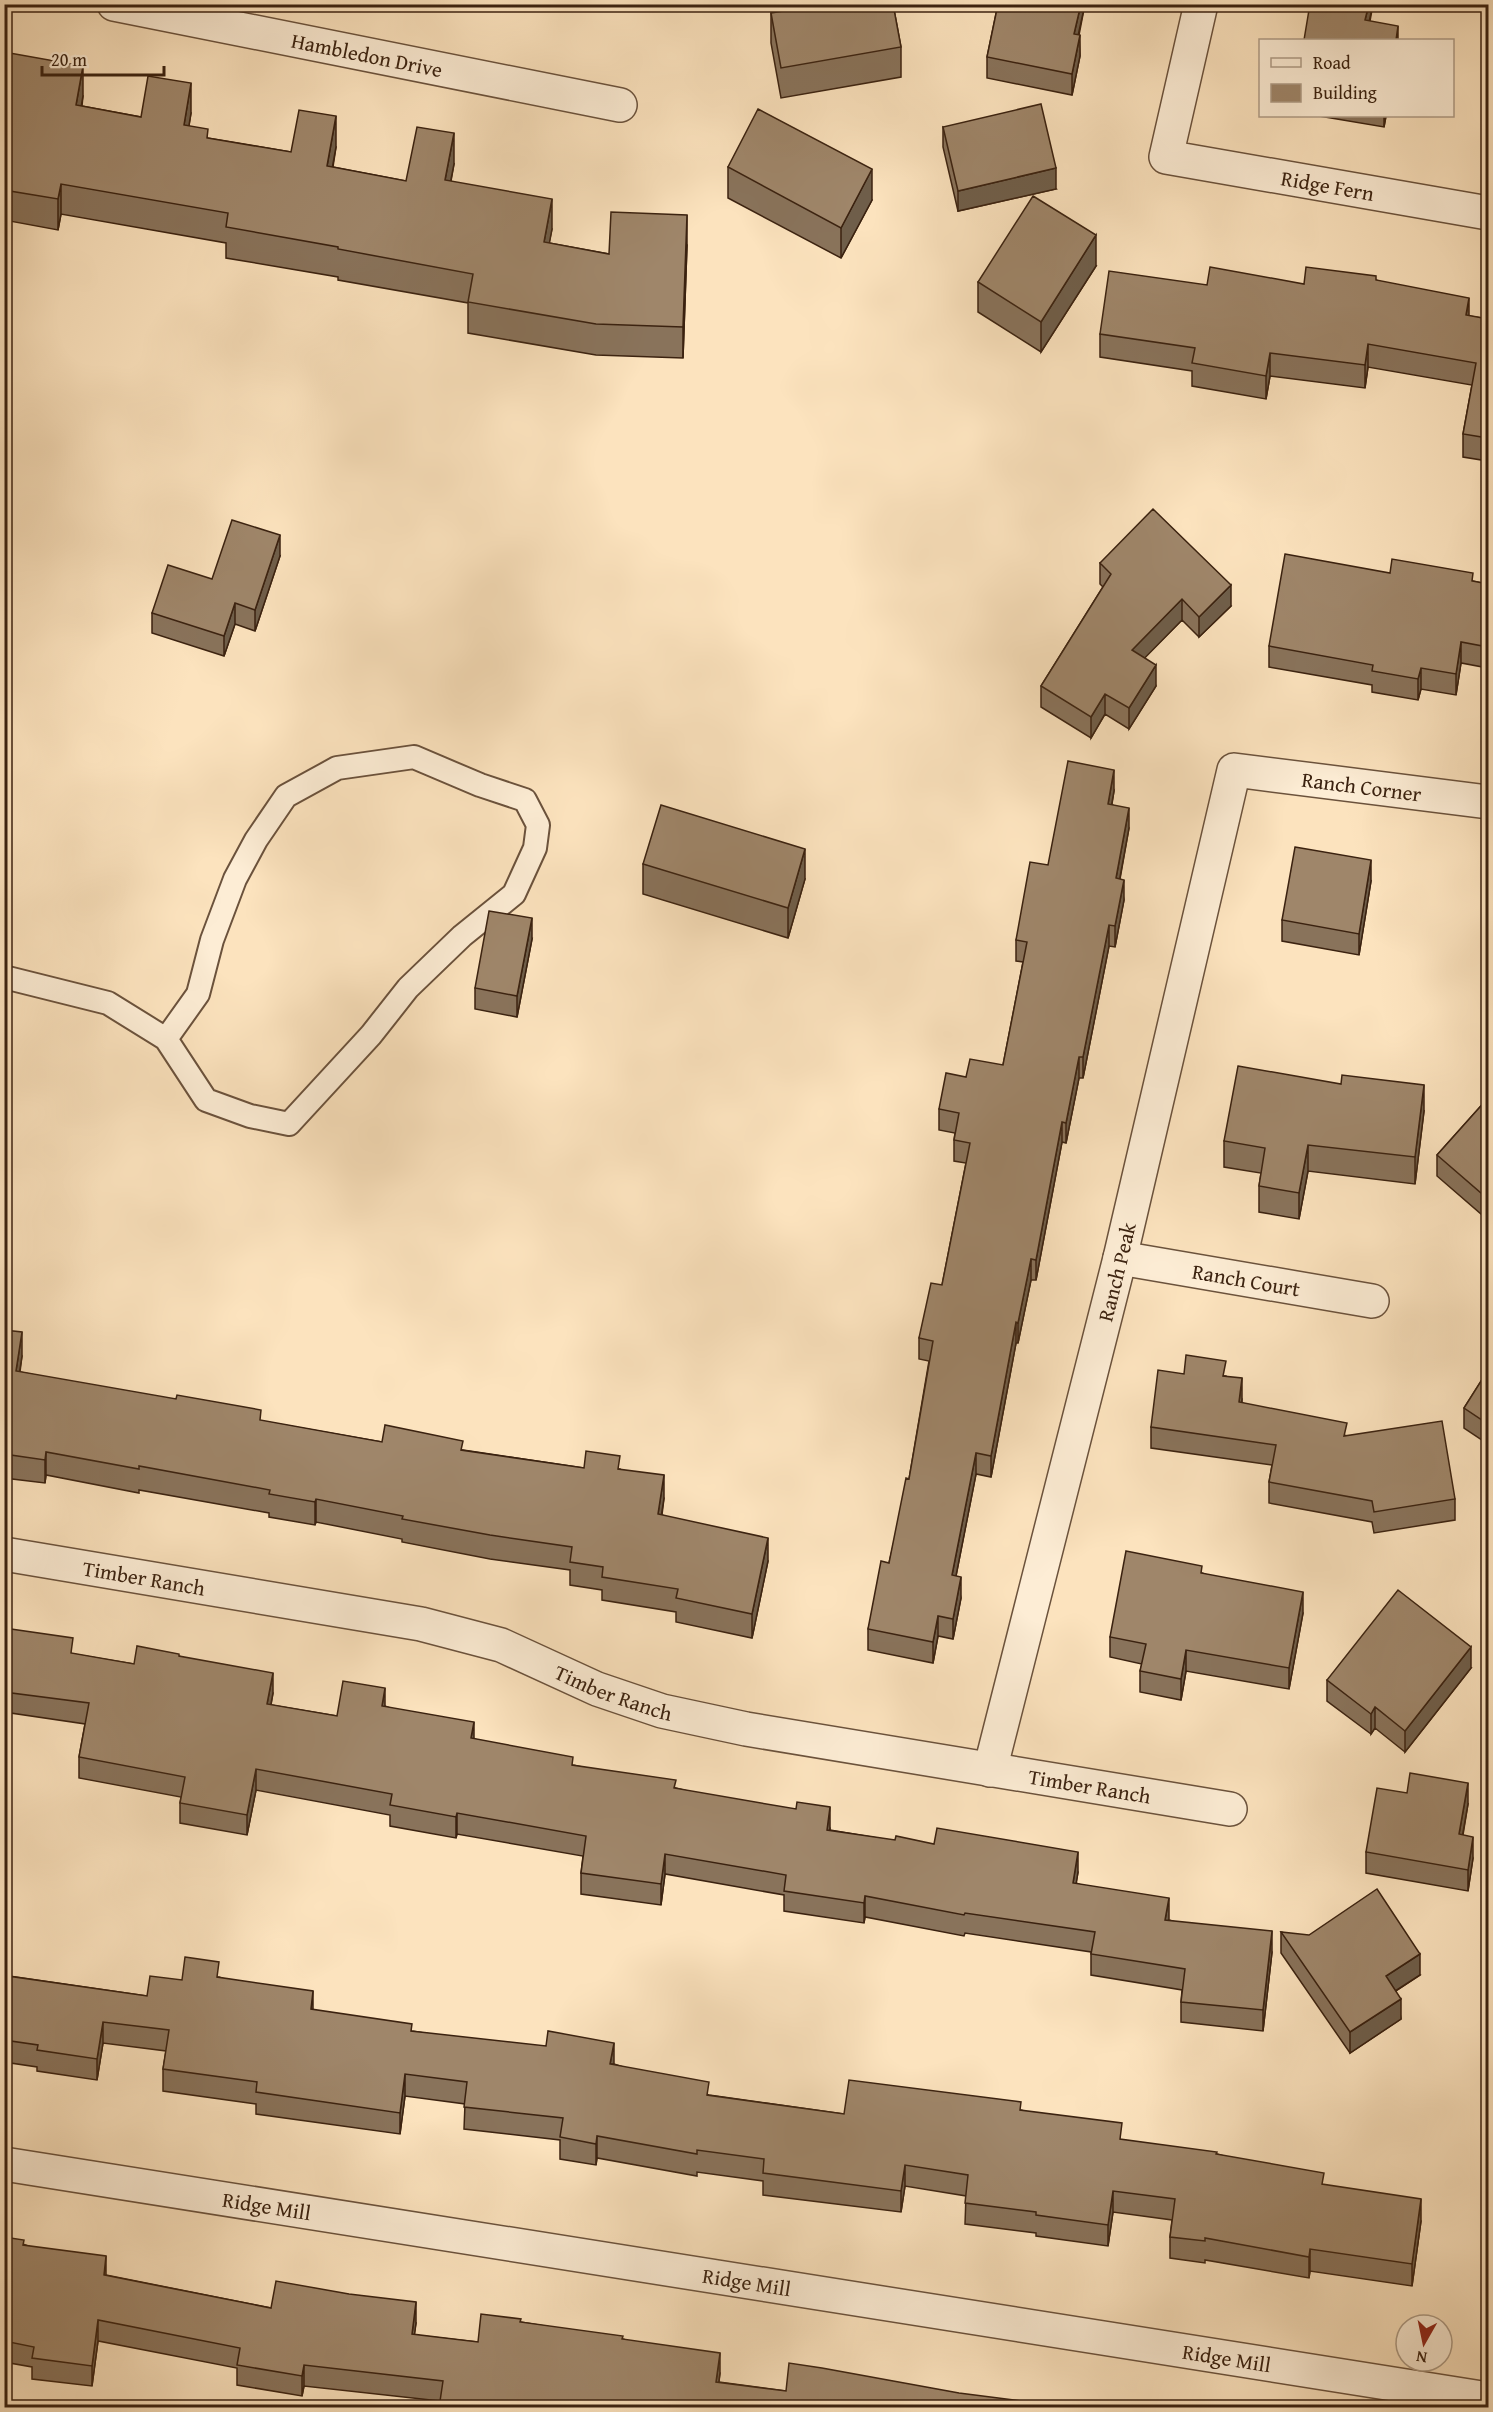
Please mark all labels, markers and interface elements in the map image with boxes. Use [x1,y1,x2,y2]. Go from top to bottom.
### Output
street label: Hambledon Drive [289,24,445,85]
scale bar [42,39,164,77]
legend [1259,39,1454,117]
text: 20 m [51,46,87,73]
text: Road [1313,49,1351,76]
text: Building [1313,79,1377,106]
street label: Ridge Fern [1279,162,1377,208]
street label: Ranch Corner [1300,763,1424,809]
street label: Ranch Peak [1089,1219,1143,1325]
street label: Ranch Court [1190,1255,1303,1304]
street label: Timber Ranch [81,1552,208,1603]
street label: Timber Ranch [550,1656,675,1728]
street label: Timber Ranch [1026,1760,1153,1811]
street label: Ridge Mill [220,2183,313,2228]
street label: Ridge Mill [700,2259,793,2304]
north arrow [1394,2313,1454,2373]
street label: Ridge Mill [1180,2335,1273,2380]
text: N [1414,2345,1429,2371]

